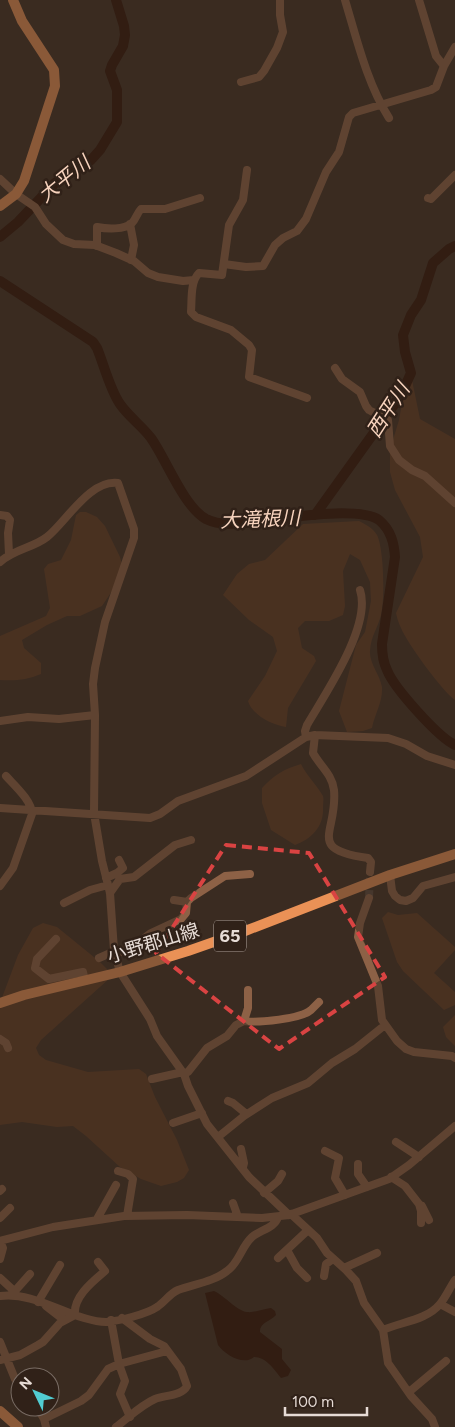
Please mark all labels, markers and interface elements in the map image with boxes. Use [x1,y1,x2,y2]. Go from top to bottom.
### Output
water label: 大平川 [33,150,96,207]
water label: 西平川 [362,377,415,442]
water label: 大滝根川 [220,506,302,532]
street label: 小野郡山線 [104,918,202,968]
road number: 65 [214,920,246,951]
north arrow [10,1367,60,1417]
text: N [16,1374,36,1393]
scale bar [285,1384,368,1416]
text: 100 m [292,1393,334,1411]

